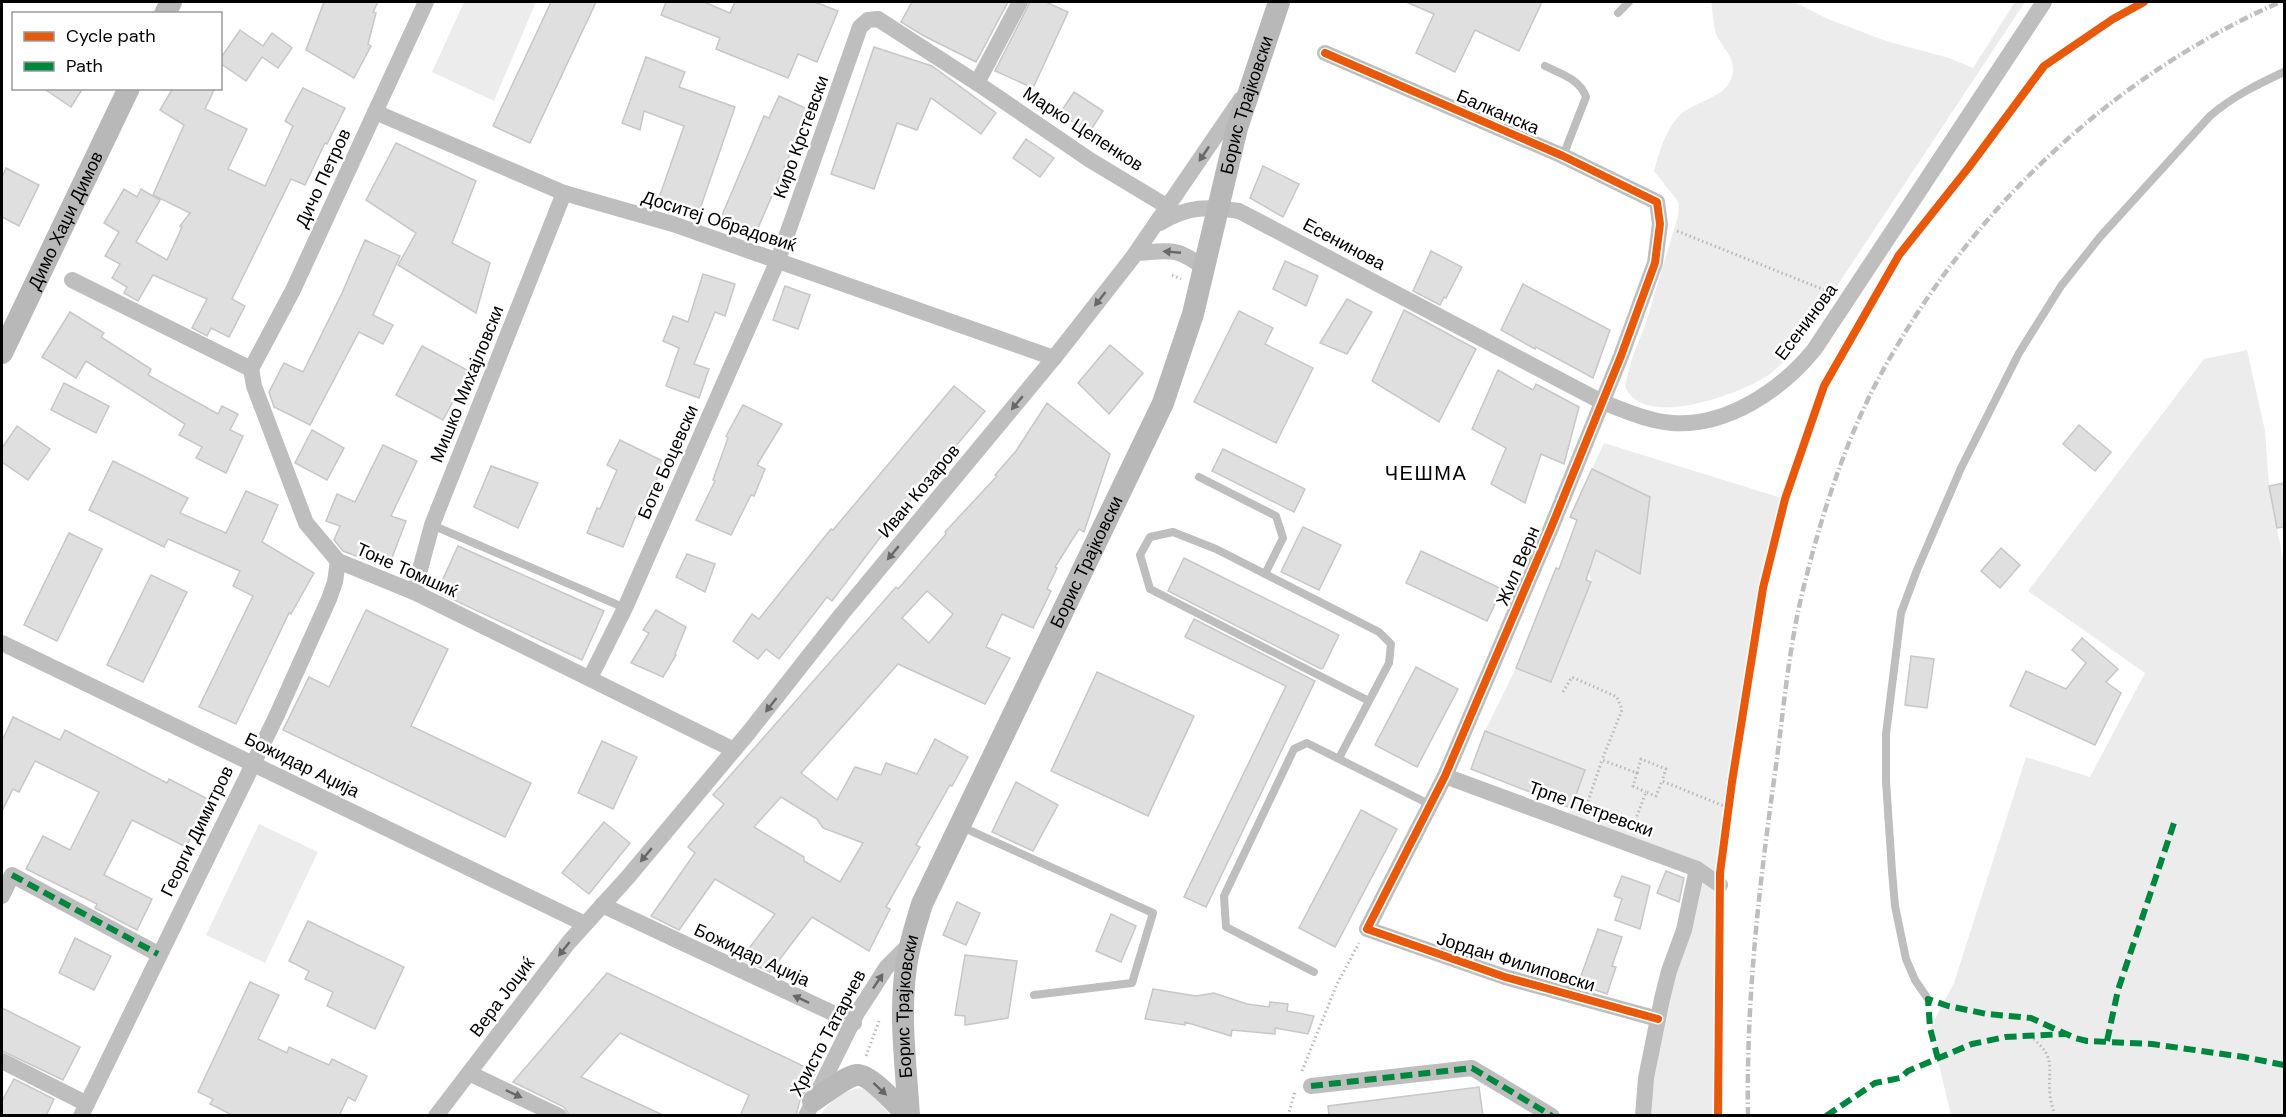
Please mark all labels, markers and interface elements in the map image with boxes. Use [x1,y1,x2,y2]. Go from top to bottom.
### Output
legend [12,12,222,90]
text: Cycle path [66,24,156,48]
street label: Борис Трајковски [1214,32,1279,177]
text: Path [66,54,103,78]
street label: Киро Крстевски [768,72,834,202]
street label: Марко Цепенков [1018,81,1148,177]
street label: Балканска [1453,84,1544,141]
street label: Дичо Петров [290,125,356,231]
one-way arrow [1199,146,1210,162]
street label: Димо Хаџи Димов [22,147,109,293]
street label: Доситеј Обрадовиќ [639,185,799,257]
street label: Есенинова [1299,212,1390,276]
one-way arrow [1162,247,1181,257]
street label: Есенинова [1769,278,1843,365]
one-way arrow [1095,292,1107,307]
street label: Мишко Михајловски [425,302,509,466]
one-way arrow [1011,395,1024,410]
street label: Боте Боцевски [632,401,704,523]
street label: Иван Козаров [873,439,965,543]
district label: ЧЕШМА [1385,460,1467,486]
street label: Борис Трајковски [1045,492,1129,632]
street label: Жил Верн [1491,523,1545,609]
street label: Тоне Томшиќ [352,537,462,603]
one-way arrow [886,545,899,561]
one-way arrow [764,697,777,713]
street label: Божидар Аџија [241,727,364,804]
street label: Георги Димитров [155,762,239,900]
street label: Трпе Петревски [1525,775,1657,843]
one-way arrow [640,847,653,862]
street label: Божидар Аџија [690,918,815,993]
street label: Јордан Филиповски [1434,927,1598,997]
street label: Борис Трајковски [891,932,924,1079]
one-way arrow [558,941,570,956]
street label: Вера Јоциќ [464,952,540,1042]
street label: Христо Татарчев [784,965,872,1101]
one-way arrow [872,973,884,989]
one-way arrow [792,994,809,1003]
one-way arrow [872,1082,887,1095]
one-way arrow [505,1090,522,1099]

